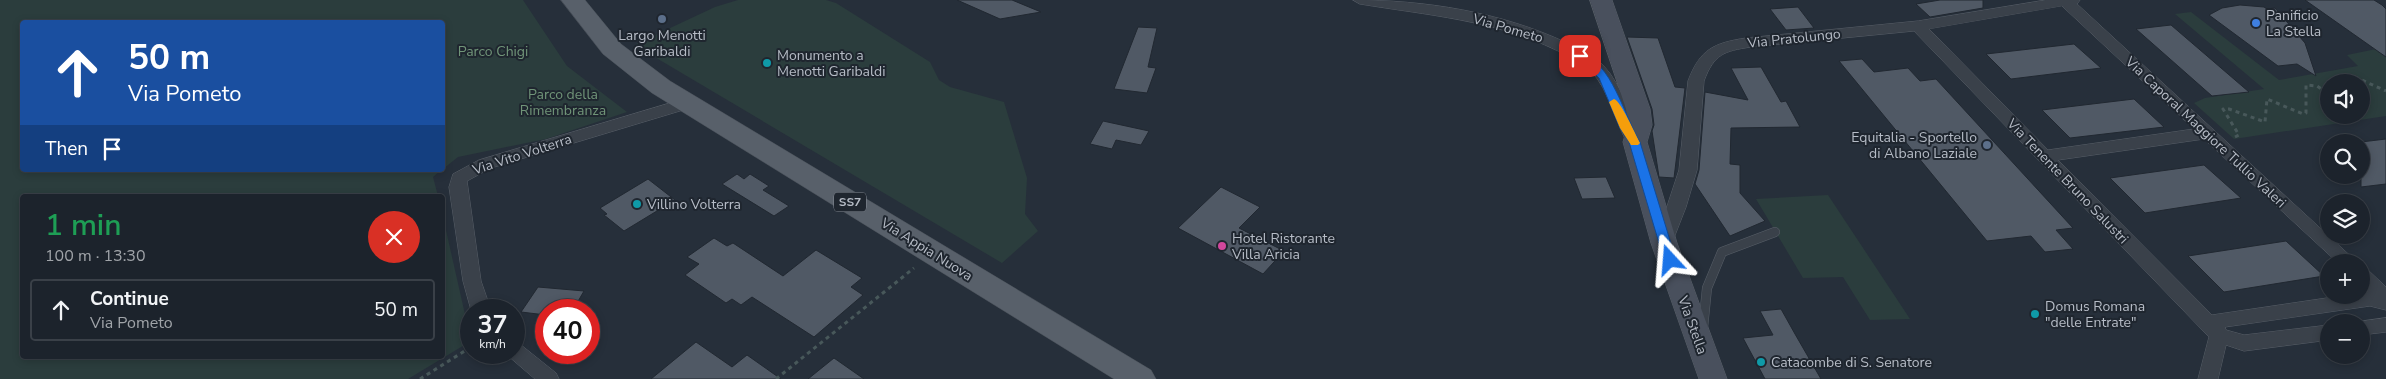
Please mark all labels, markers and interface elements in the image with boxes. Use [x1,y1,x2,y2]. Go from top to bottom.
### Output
place label: Panificio La Stella [2266,6,2321,41]
street label: Via Pometo [1470,9,1545,48]
marker: Largo Menotti Garibaldi [656,13,668,25]
marker: Panificio La Stella [2250,17,2262,29]
street label: Via Pratolungo [1746,24,1842,53]
place label: Largo Menotti Garibaldi [618,26,706,61]
text: 50 m [128,34,210,81]
pin [1559,35,1601,77]
icon: ahead [45,40,110,105]
park label: Parco Chigi [458,42,528,61]
icon: arrive [1566,42,1594,70]
place label: Monumento a Menotti Garibaldi [777,46,885,81]
street label: Via Caporal Maggiore Tullio Valeri [2120,52,2290,212]
marker: Monumento a Menotti Garibaldi [761,57,773,69]
map controls [2320,74,2370,364]
button: sound [2320,74,2370,124]
text: Via Pometo [128,79,242,109]
park label: Parco della Rimembranza [520,85,606,120]
street label: Via Tenente Bruno Salustri [2002,114,2133,248]
place label: Equitalia - Sportello di Albano Laziale [1851,128,1977,163]
street label: Via Vito Volterra [469,129,574,180]
button: search [2320,134,2370,184]
icon: arrive [98,135,126,163]
text: Then [45,136,88,162]
marker: Equitalia - Sportello di Albano Laziale [1981,139,1993,151]
road number: SS7 [834,192,866,212]
button: layers [2320,194,2370,244]
place label: Villino Volterra [646,195,741,214]
marker: Villino Volterra [631,198,643,210]
text: 1 min [45,205,121,246]
button: close [368,211,420,263]
street label: Via Appia Nuova [876,213,976,285]
place label: Hotel Ristorante Villa Aricia [1231,229,1335,264]
position arrow [1643,233,1695,285]
marker: Hotel Ristorante Villa Aricia [1216,240,1228,252]
text: 100 m · 13:30 [45,245,146,267]
button: + [2320,254,2370,304]
text: Continue [90,286,169,312]
street label: Via Stella [1673,293,1712,357]
icon: ahead [47,296,75,324]
text: 50 m [374,297,418,323]
place label: Domus Romana "delle Entrate" [2045,297,2145,332]
speed limit sign: 40 [535,299,600,364]
text: 37 [477,308,508,342]
marker: Domus Romana "delle Entrate" [2029,308,2041,320]
text: Via Pometo [90,312,173,334]
button: − [2320,314,2370,364]
text: km/h [479,336,506,352]
place label: Catacombe di S. Senatore [1771,353,1932,372]
marker: Catacombe di S. Senatore [1755,356,1767,368]

